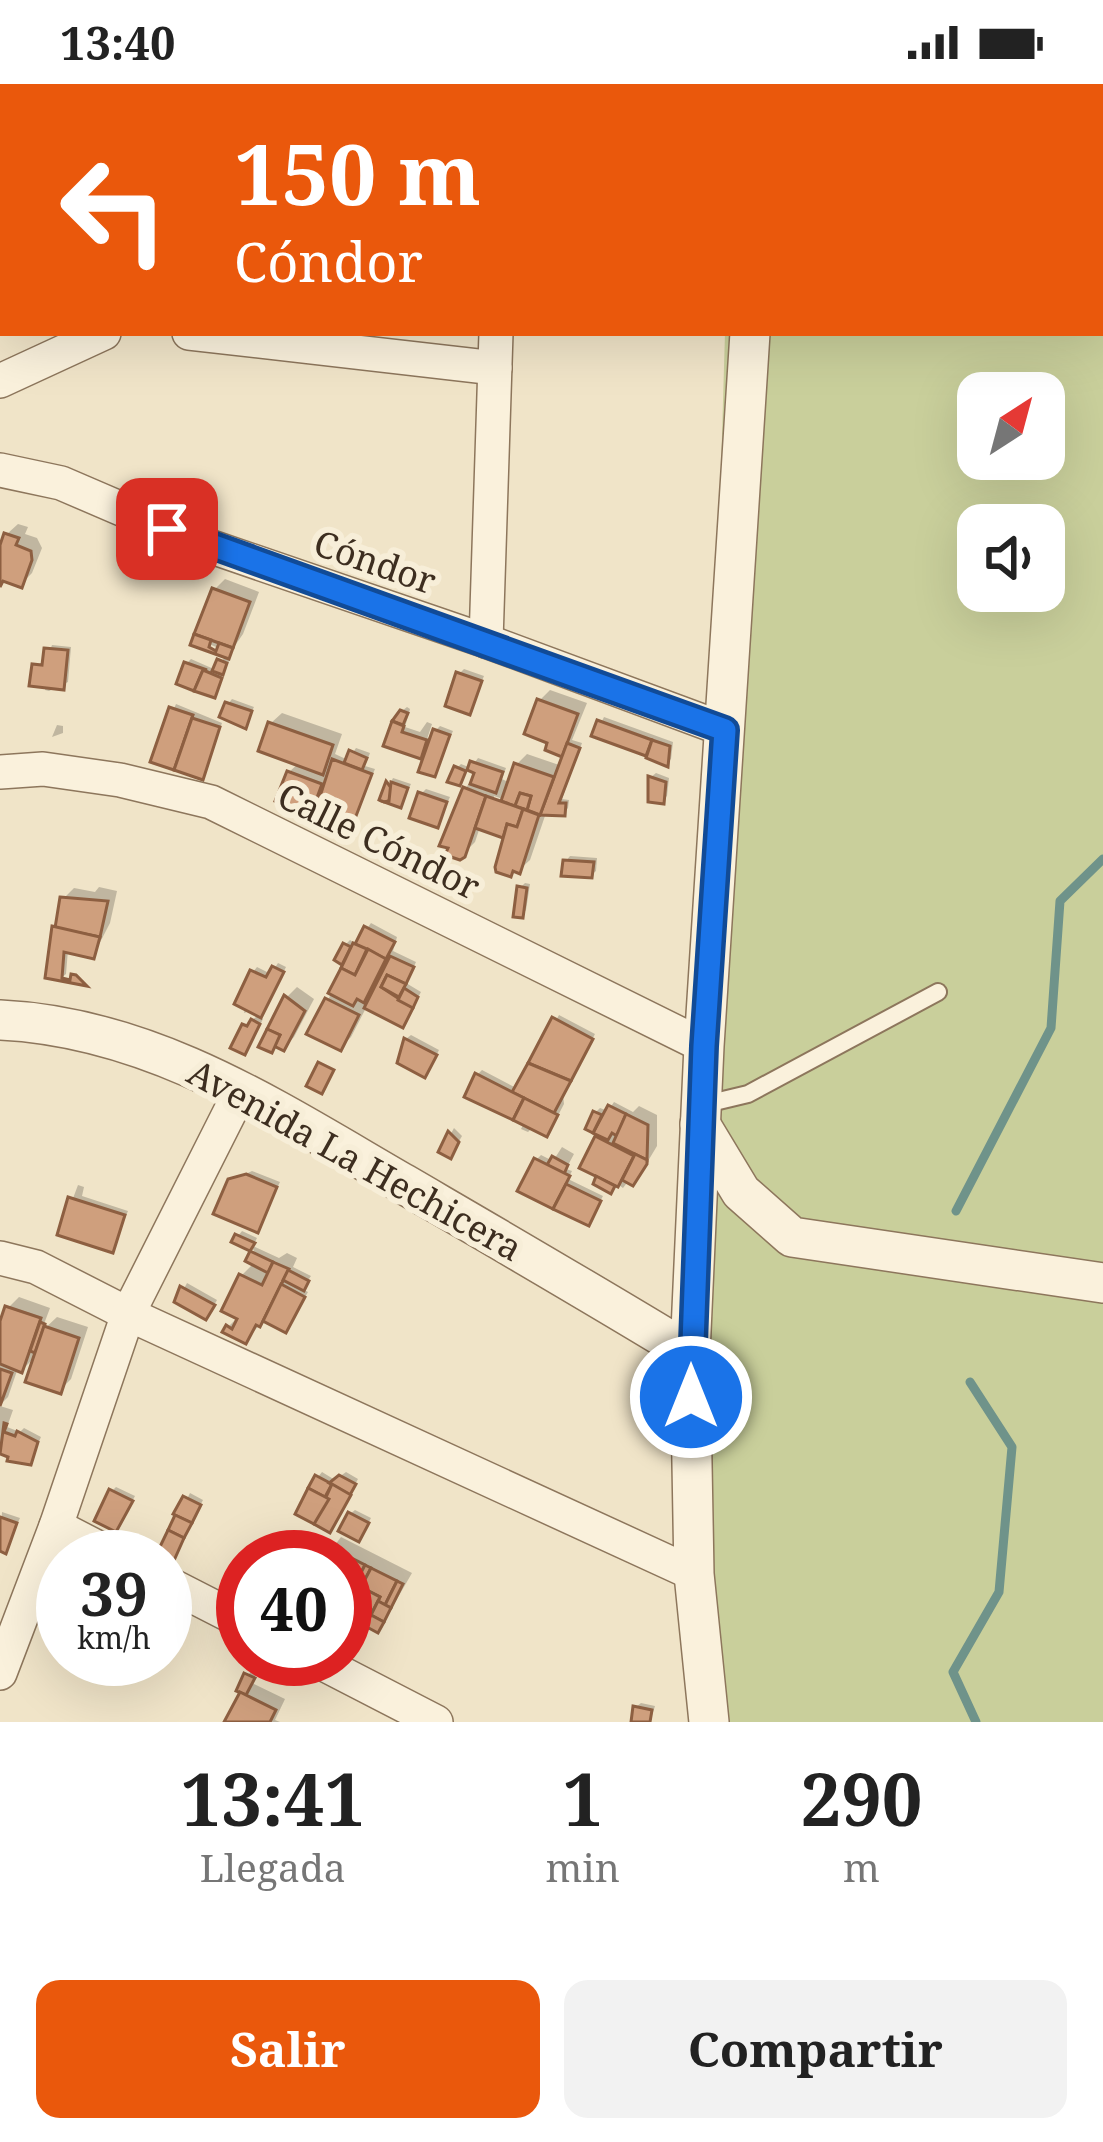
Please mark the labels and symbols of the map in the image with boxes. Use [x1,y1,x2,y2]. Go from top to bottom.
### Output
north arrow [957,372,1065,480]
pin [116,478,218,580]
street label: Cóndor [308,518,443,605]
street label: Calle Cóndor [270,770,489,911]
street label: Avenida La Hechicera [179,1047,531,1272]
position arrow [628,1334,754,1460]
speed limit sign: 40 [216,1530,372,1686]

